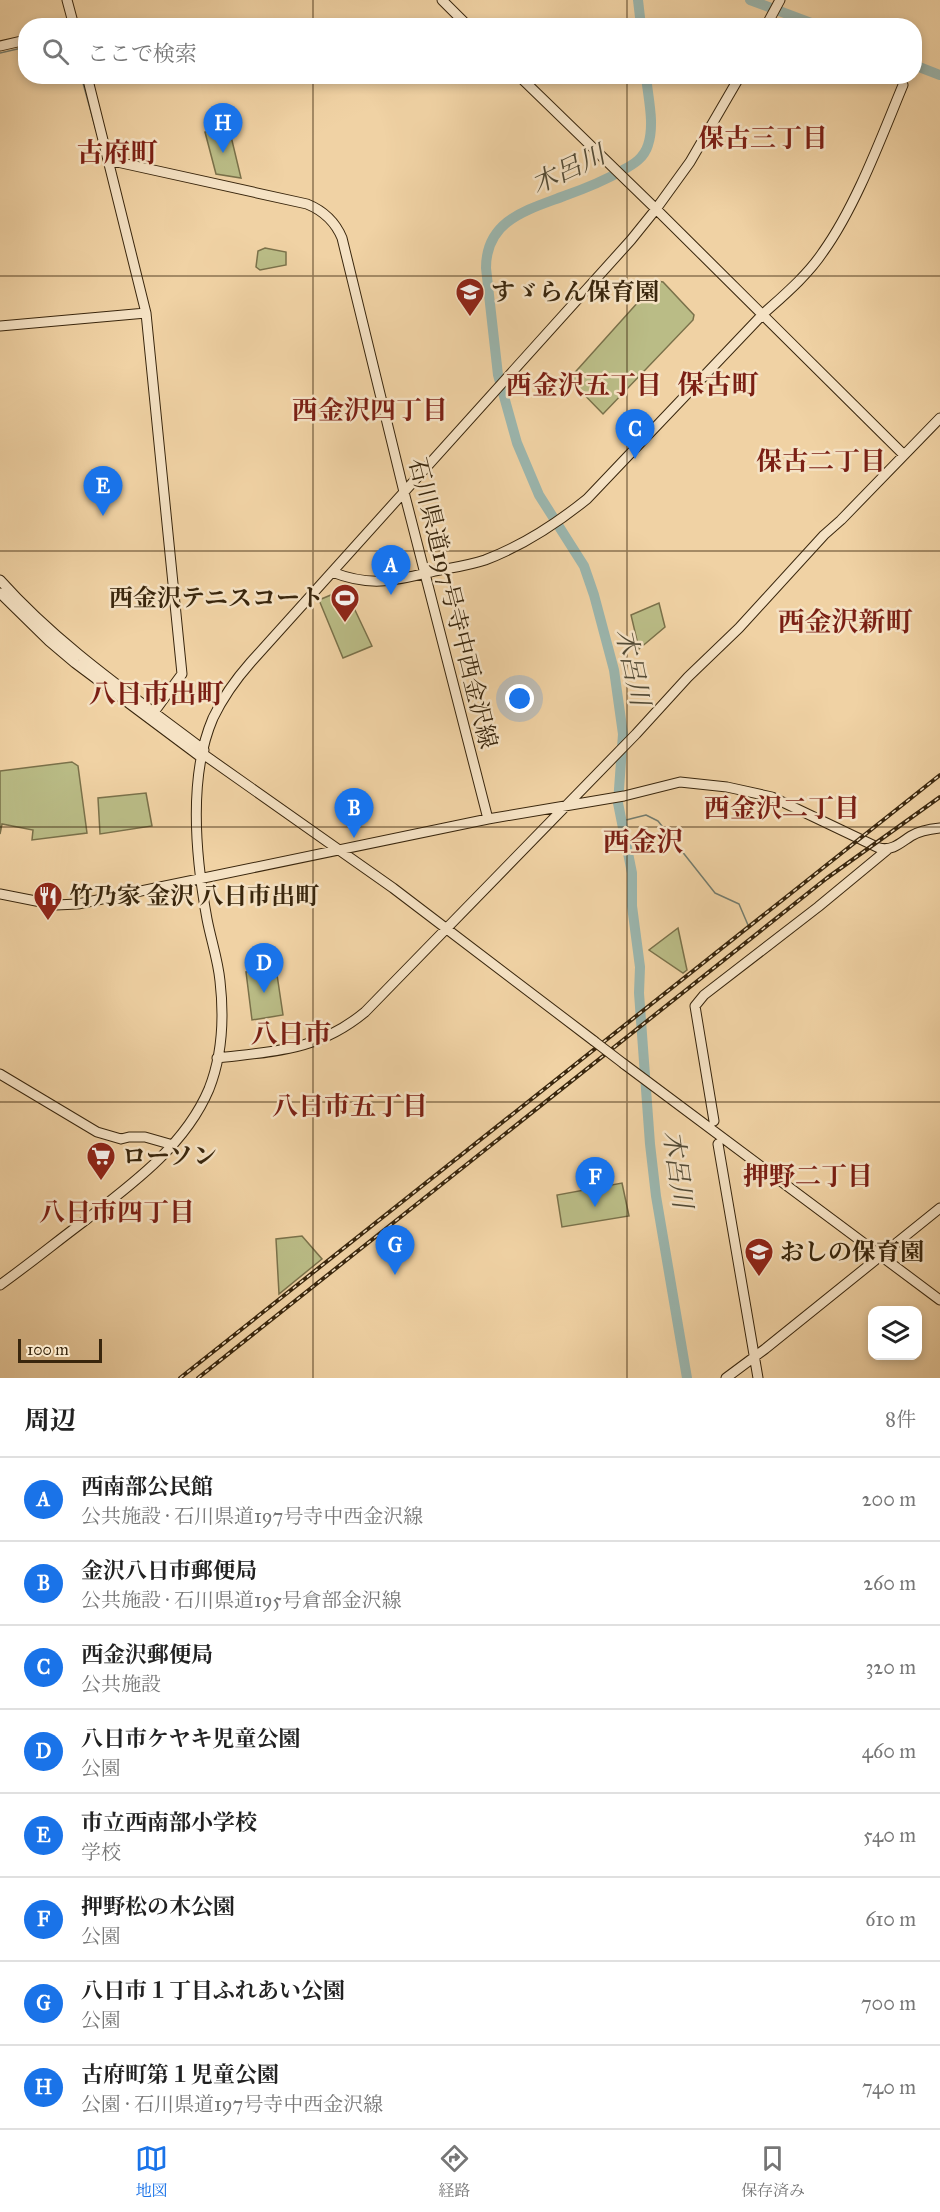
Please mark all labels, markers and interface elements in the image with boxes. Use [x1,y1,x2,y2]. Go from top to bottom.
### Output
search box [18,18,922,84]
icon: search [39,35,72,68]
text: ここで検索 [87,40,197,67]
pin: H [204,104,242,153]
district label: 保古三丁目 [698,122,828,154]
district label: 古府町 [77,136,158,169]
water label: 木呂川 [526,137,613,200]
school or university icon: すゞらん保育園 [454,276,486,318]
place label: すゞらん保育園 [491,277,659,307]
district label: 保古町 [678,368,759,401]
district label: 西金沢五丁目 [506,369,662,401]
district label: 西金沢四丁目 [292,394,448,426]
pin: C [616,410,654,459]
district label: 保古二丁目 [756,445,886,477]
street label: 石川県道197号寺中西金沢線 [402,454,504,752]
pin: E [84,466,122,516]
pin: A [372,546,410,595]
sports icon: 西金沢テニスコート [329,582,361,624]
place label: 西金沢テニスコート [109,583,324,613]
district label: 西金沢新町 [778,605,913,638]
water label: 木呂川 [609,626,657,711]
district label: 八日市出町 [89,677,224,710]
your location [505,684,534,713]
pin: B [334,788,374,838]
district label: 西金沢二丁目 [704,792,860,824]
district label: 西金沢 [603,825,684,858]
restaurant icon: 竹乃家 金沢 八日市出町 [32,880,64,922]
place label: 竹乃家 金沢 八日市出町 [69,881,319,911]
pin: D [244,944,284,993]
district label: 八日市 [251,1017,332,1050]
district label: 八日市五丁目 [272,1090,428,1122]
water label: 木呂川 [657,1128,700,1213]
supermarket icon: ローソン [85,1140,117,1182]
place label: ローソン [122,1141,217,1171]
pin: F [576,1158,614,1207]
district label: 押野二丁目 [743,1160,873,1192]
district label: 八日市四丁目 [39,1196,195,1228]
pin: G [376,1226,414,1275]
school or university icon: おしの保育園 [743,1236,775,1278]
place label: おしの保育園 [780,1237,924,1267]
map controls [868,1306,922,1360]
button: layers [868,1306,922,1360]
scale bar [18,1336,102,1364]
text: 100 m [27,1340,69,1359]
text: 周辺 [24,1404,76,1436]
text: 8件 [885,1407,916,1431]
text: 西南部公民館 [81,1473,213,1500]
text: A [37,1487,50,1511]
text: 200 m [862,1487,916,1511]
text: 公共施設 · 石川県道197号寺中西金沢線 [81,1504,423,1528]
text: 金沢八日市郵便局 [81,1557,257,1584]
text: B [37,1571,50,1595]
text: 260 m [863,1571,916,1595]
text: 公共施設 · 石川県道195号倉部金沢線 [81,1588,402,1612]
text: 西金沢郵便局 [81,1641,213,1668]
text: C [37,1655,50,1679]
text: 320 m [865,1655,916,1679]
text: 公共施設 [81,1672,161,1696]
text: 八日市ケヤキ児童公園 [81,1725,301,1752]
text: D [36,1739,51,1763]
text: 460 m [862,1739,916,1763]
text: 公園 [81,1756,121,1780]
text: 市立西南部小学校 [81,1809,257,1836]
text: E [36,1823,51,1847]
text: 540 m [863,1823,916,1847]
text: 学校 [81,1840,121,1864]
text: 押野松の木公園 [81,1893,235,1920]
text: F [37,1907,50,1931]
text: 610 m [865,1907,916,1931]
text: 公園 [81,1924,121,1948]
text: 八日市１丁目ふれあい公園 [81,1977,345,2004]
text: G [36,1991,51,2015]
text: 700 m [861,1991,916,2015]
text: 公園 [81,2008,121,2032]
text: 古府町第１児童公園 [81,2061,279,2088]
text: H [35,2075,52,2099]
text: 740 m [862,2075,916,2099]
text: 公園 · 石川県道197号寺中西金沢線 [81,2092,383,2116]
tab: 地図 [135,2142,168,2201]
tab: 経路 [438,2142,471,2201]
tab: 保存済み [741,2142,805,2201]

